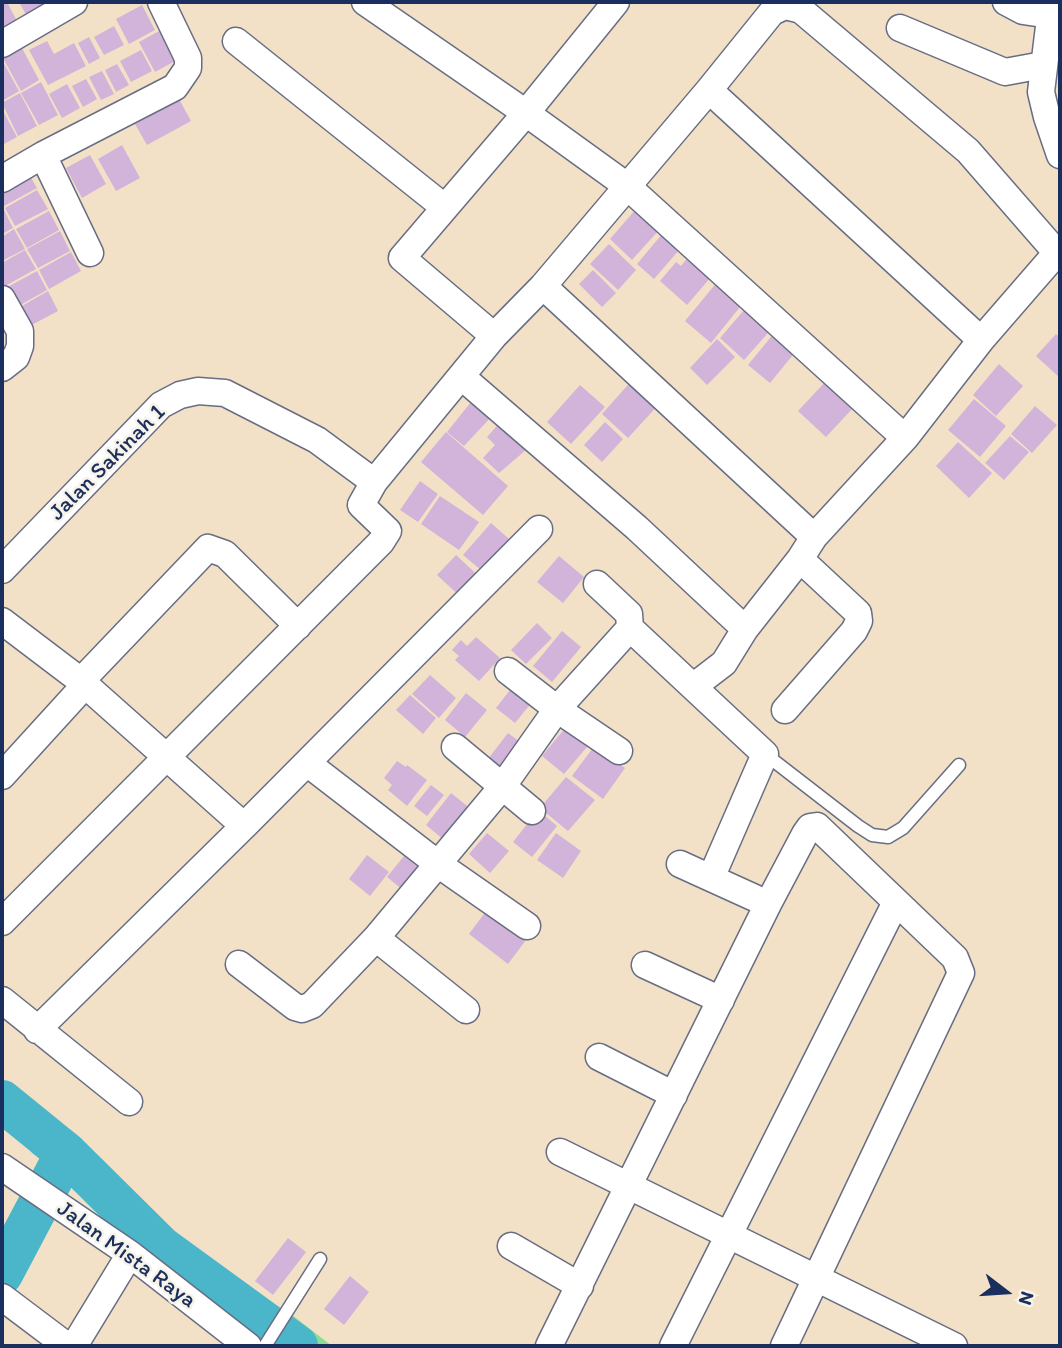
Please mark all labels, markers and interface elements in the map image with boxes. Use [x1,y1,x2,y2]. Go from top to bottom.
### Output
street label: Jalan Sakinah 1 [44,399,172,527]
street label: Jalan Mista Raya [51,1195,201,1315]
north arrow [971,1257,1041,1327]
text: N [1014,1289,1039,1308]

